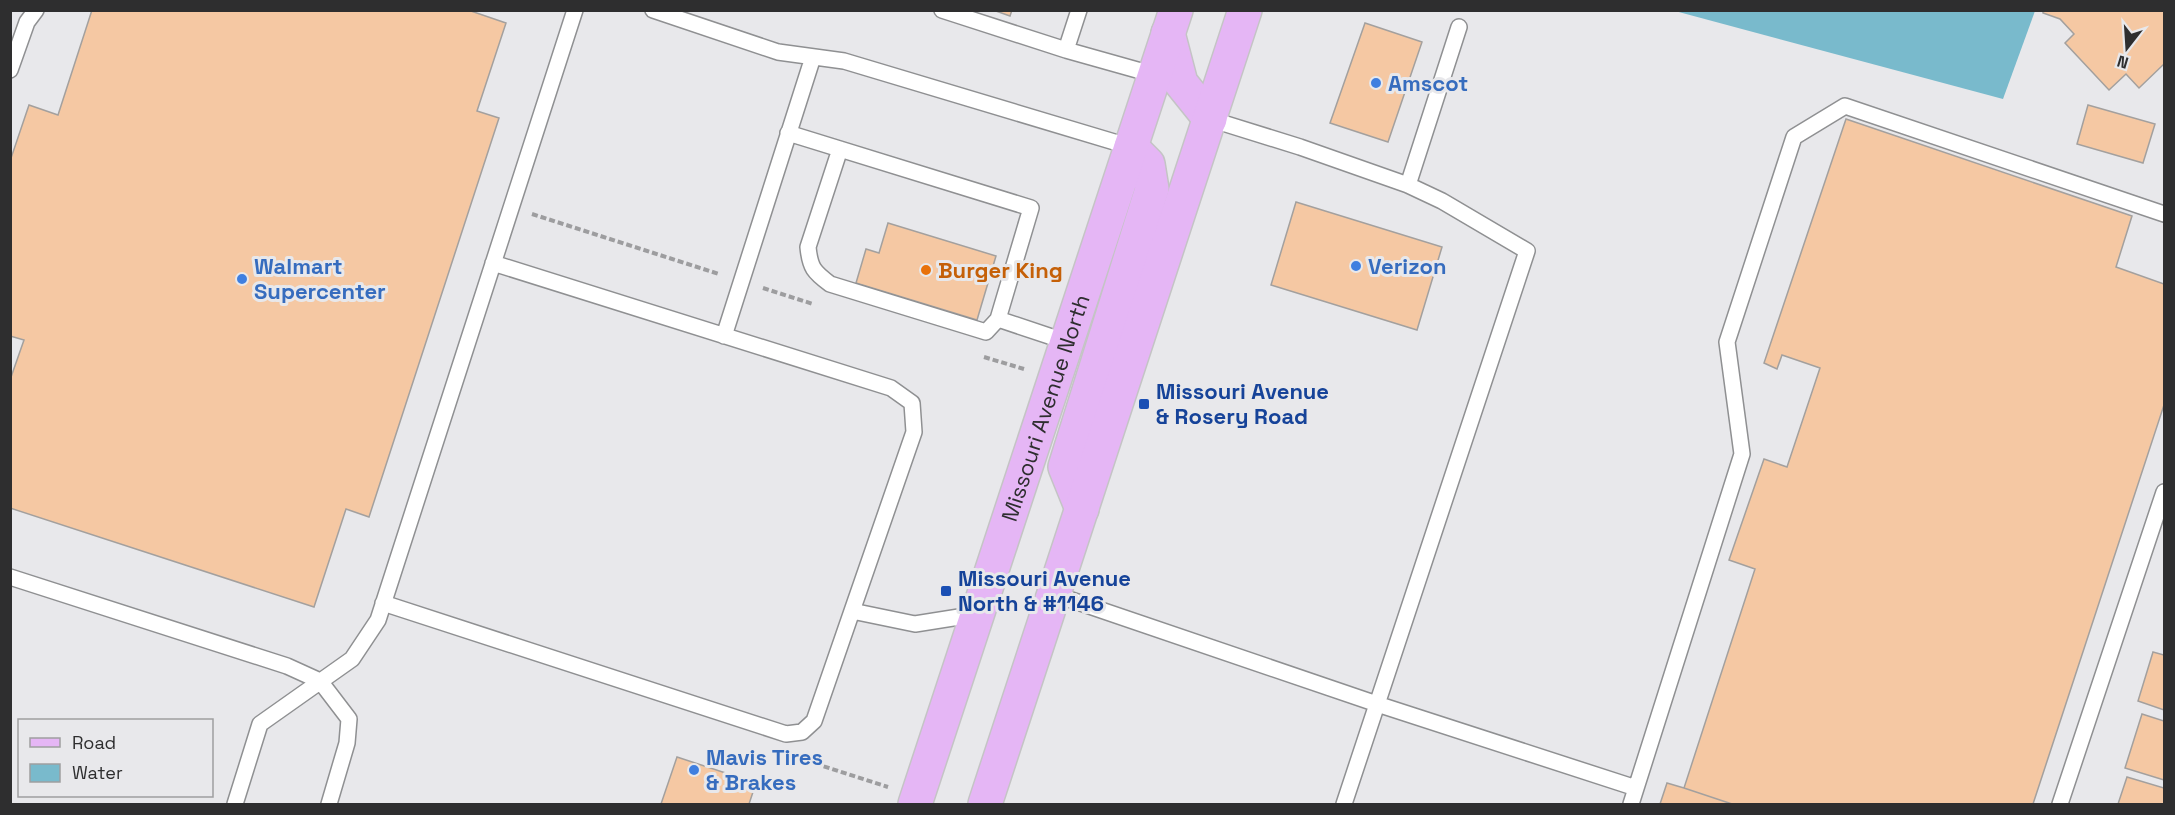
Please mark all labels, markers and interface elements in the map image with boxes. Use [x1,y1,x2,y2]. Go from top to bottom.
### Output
north arrow [2097,18,2157,78]
text: N [2115,50,2131,73]
place label: Amscot [1388,69,1468,97]
marker: Amscot [1369,76,1383,90]
place label: Walmart Supercenter [254,252,386,305]
place label: Verizon [1368,252,1446,280]
place label: Burger King [938,256,1063,284]
marker: Verizon [1349,259,1363,273]
marker: Burger King [919,263,933,277]
marker: Walmart Supercenter [235,272,249,286]
street label: Missouri Avenue North [995,291,1096,525]
place label: Missouri Avenue & Rosery Road [1156,377,1329,430]
marker: Missouri Avenue & Rosery Road [1137,397,1151,411]
place label: Missouri Avenue North & #1146 [958,564,1131,617]
marker: Missouri Avenue North & #1146 [939,584,953,598]
legend [18,719,213,797]
text: Road [72,731,116,754]
place label: Mavis Tires & Brakes [706,743,823,796]
text: Water [72,761,123,784]
marker: Mavis Tires & Brakes [687,763,701,777]

